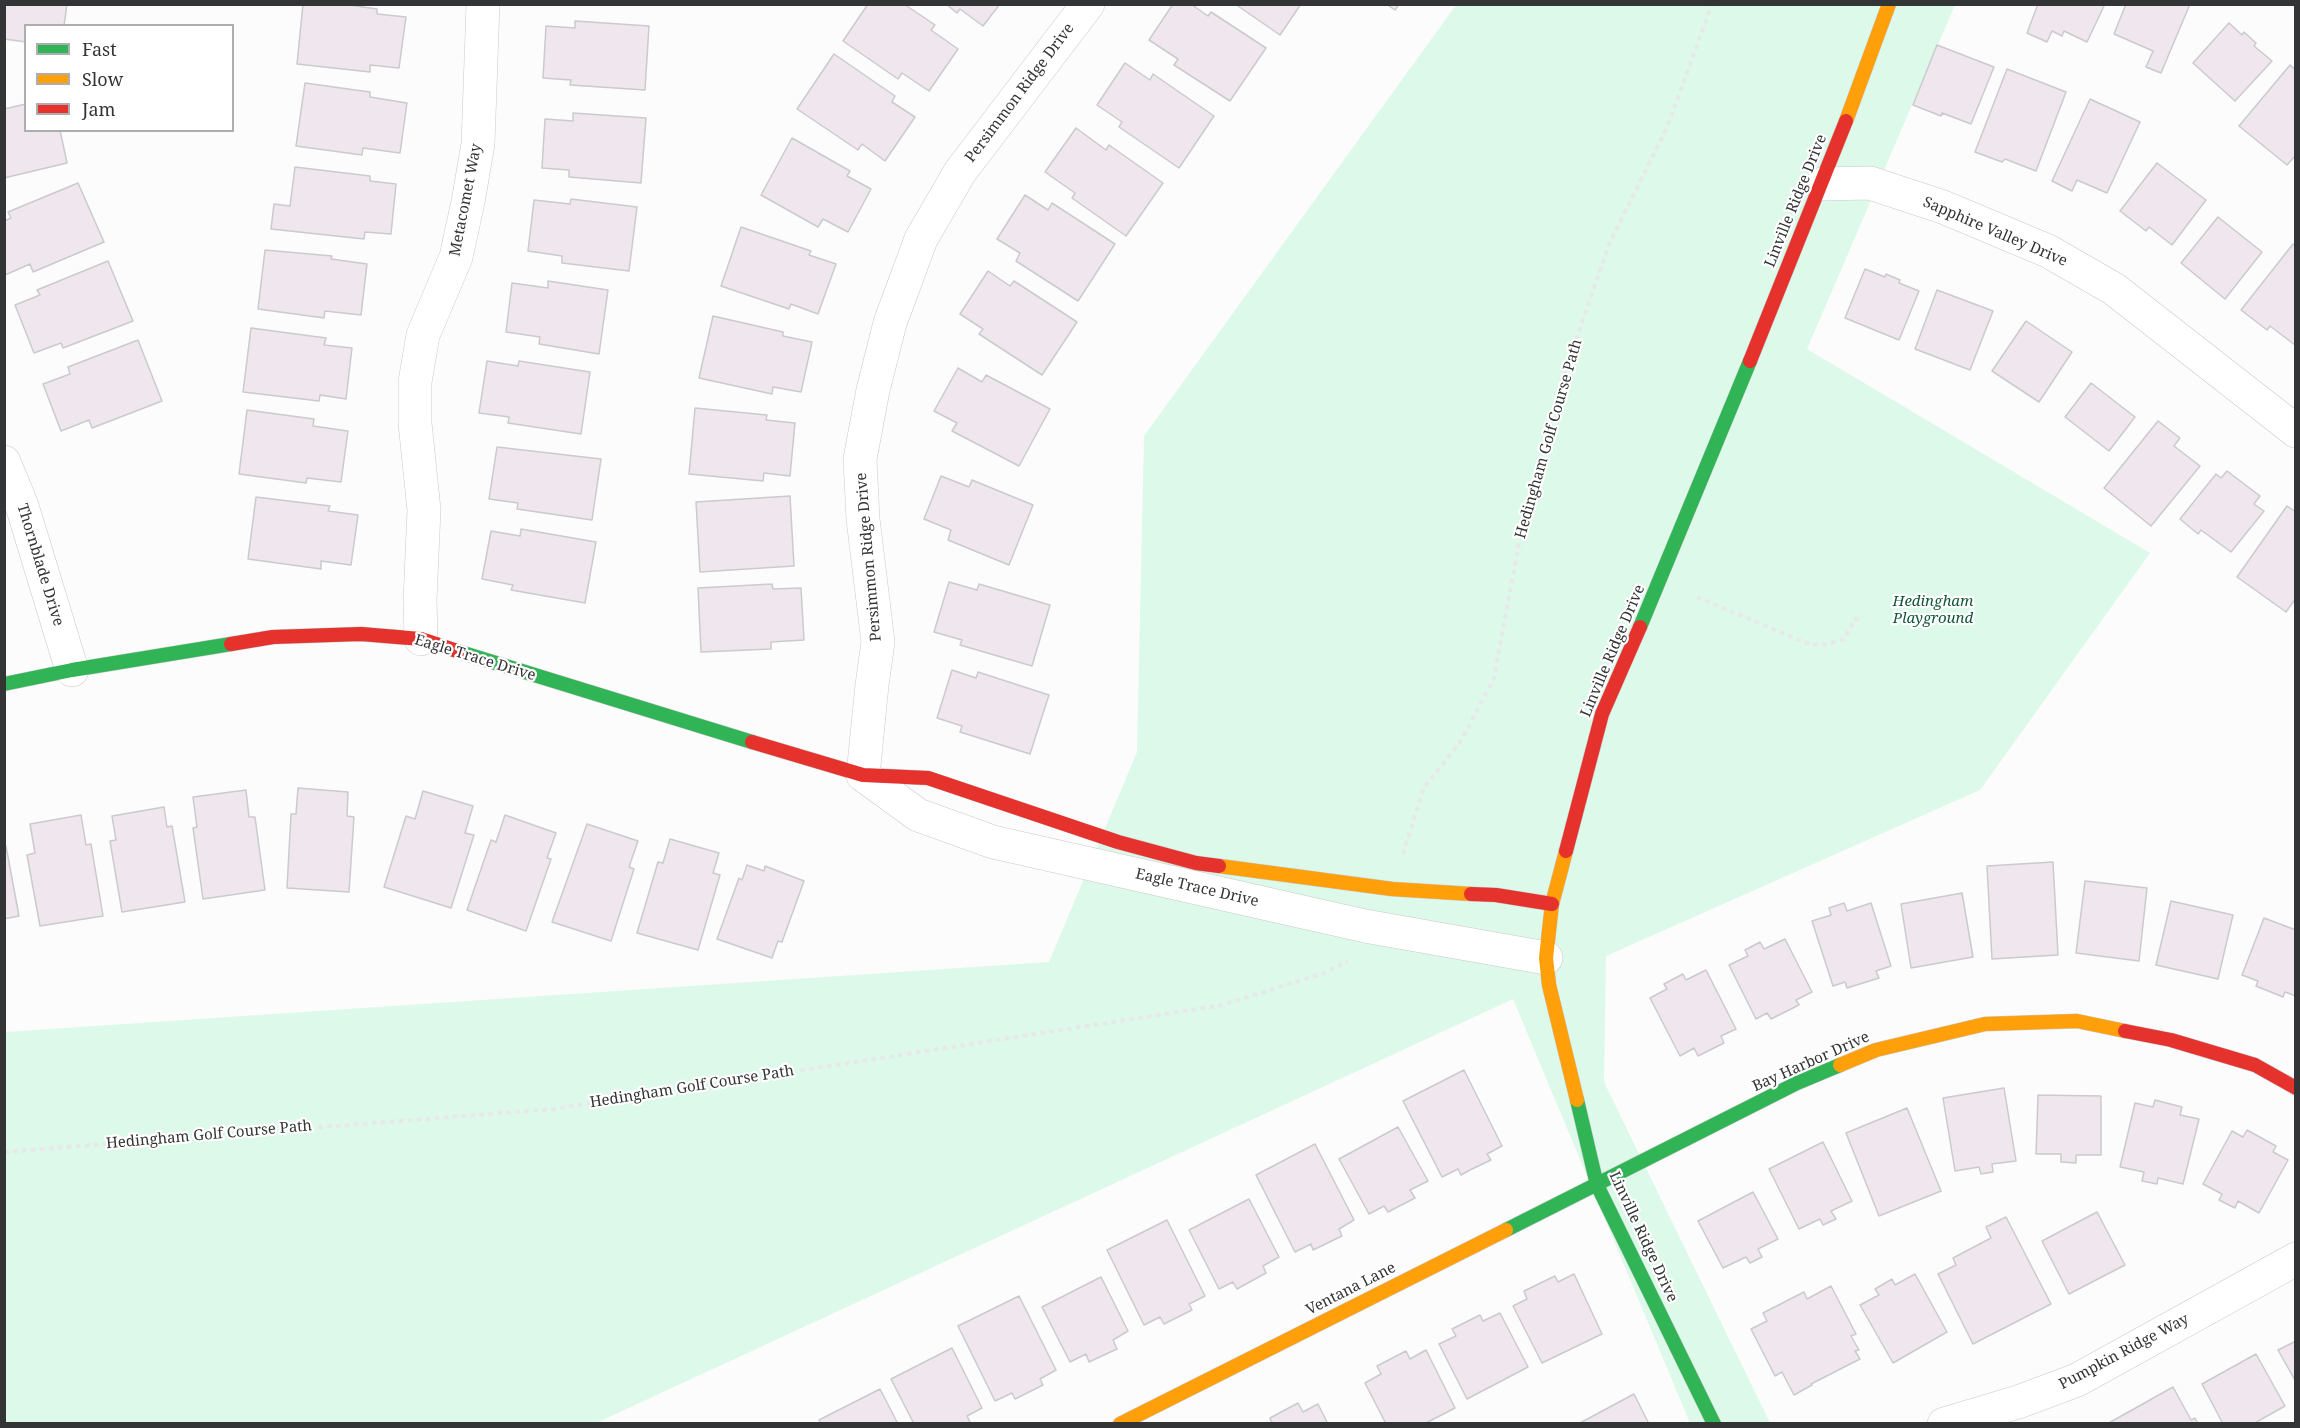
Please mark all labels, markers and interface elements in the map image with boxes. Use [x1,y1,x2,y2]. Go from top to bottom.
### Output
street label: Persimmon Ridge Drive [962,20,1078,166]
legend [24,24,234,132]
text: Fast [82,37,117,61]
text: Slow [82,67,123,91]
text: Jam [82,97,116,121]
street label: Linville Ridge Drive [1761,132,1831,270]
street label: Metacomet Way [446,142,486,258]
street label: Sapphire Valley Drive [1920,193,2070,271]
street label: Hedingham Golf Course Path [1512,337,1586,541]
street label: Persimmon Ridge Drive [853,472,885,642]
street label: Thornblade Drive [13,502,67,628]
street label: Linville Ridge Drive [1577,582,1649,720]
park label: Hedingham Playground [1893,593,1973,628]
street label: Eagle Trace Drive [412,631,538,685]
street label: Eagle Trace Drive [1134,865,1260,911]
street label: Bay Harbor Drive [1750,1028,1872,1096]
street label: Hedingham Golf Course Path [589,1062,795,1112]
street label: Hedingham Golf Course Path [105,1117,313,1153]
street label: Linville Ridge Drive [1605,1169,1681,1305]
street label: Ventana Lane [1303,1259,1399,1319]
street label: Pumpkin Ridge Way [2056,1310,2192,1394]

